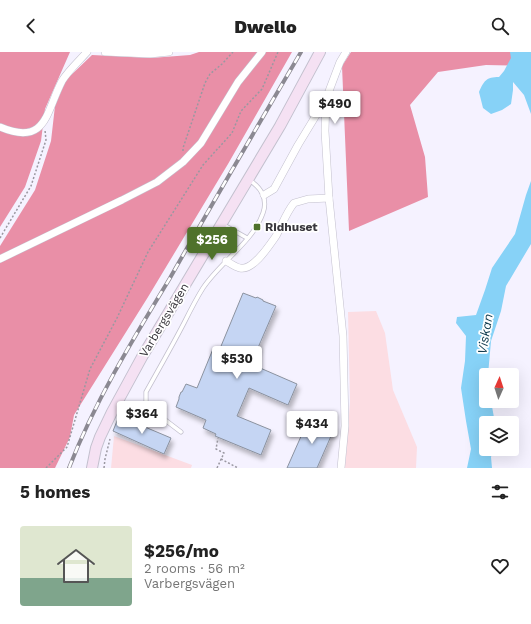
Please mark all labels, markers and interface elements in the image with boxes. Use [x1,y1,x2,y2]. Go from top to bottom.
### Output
icon: back [20,15,42,37]
icon: search [489,15,511,37]
text: Dwello [234,16,297,37]
pin: $490 [311,91,359,125]
text: $490 [318,96,352,111]
place label: Ridhuset [265,220,318,234]
marker: Ridhuset [252,222,262,232]
pin: $256 [188,227,236,261]
text: $256 [196,232,228,247]
street label: Varbergsvägen [136,280,192,360]
water label: Viskan [474,313,496,355]
pin: $530 [213,346,261,380]
text: $530 [221,351,253,366]
north arrow [479,368,519,408]
map controls [479,368,519,456]
pin: $364 [118,401,166,435]
text: $364 [126,406,158,421]
pin: $434 [288,411,336,445]
text: $434 [296,416,328,431]
button: layers [479,416,519,456]
icon: filters [489,481,511,503]
text: 5 homes [20,482,90,502]
text: $256/mo [144,541,219,561]
icon: home [52,542,100,590]
icon: heart [489,555,511,577]
text: 2 rooms · 56 m² [144,561,245,576]
text: Varbergsvägen [144,576,235,591]

